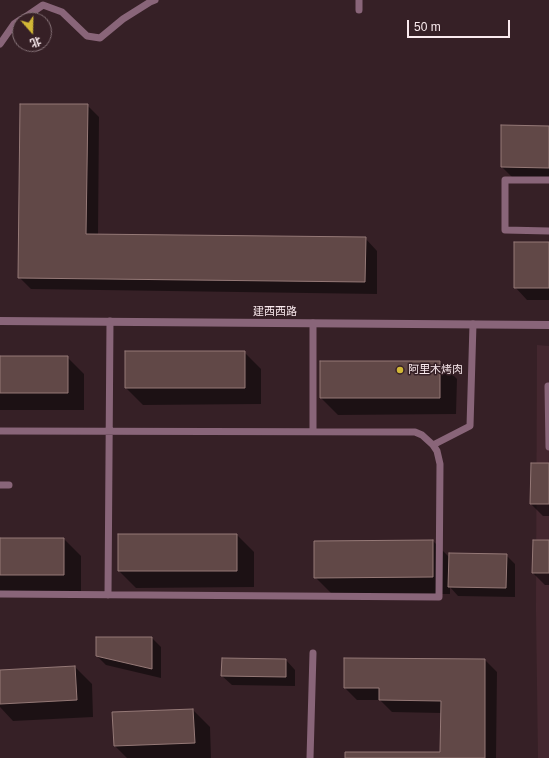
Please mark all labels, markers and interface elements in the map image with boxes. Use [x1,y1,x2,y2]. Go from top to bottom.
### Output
north arrow [12,12,52,52]
scale bar [409,12,512,38]
text: 50 m [414,20,441,34]
text: 北 [29,35,43,50]
street label: 建西西路 [253,305,297,319]
place label: 阿里木烤肉 [408,363,463,377]
marker: 阿里木烤肉 [395,365,405,375]

